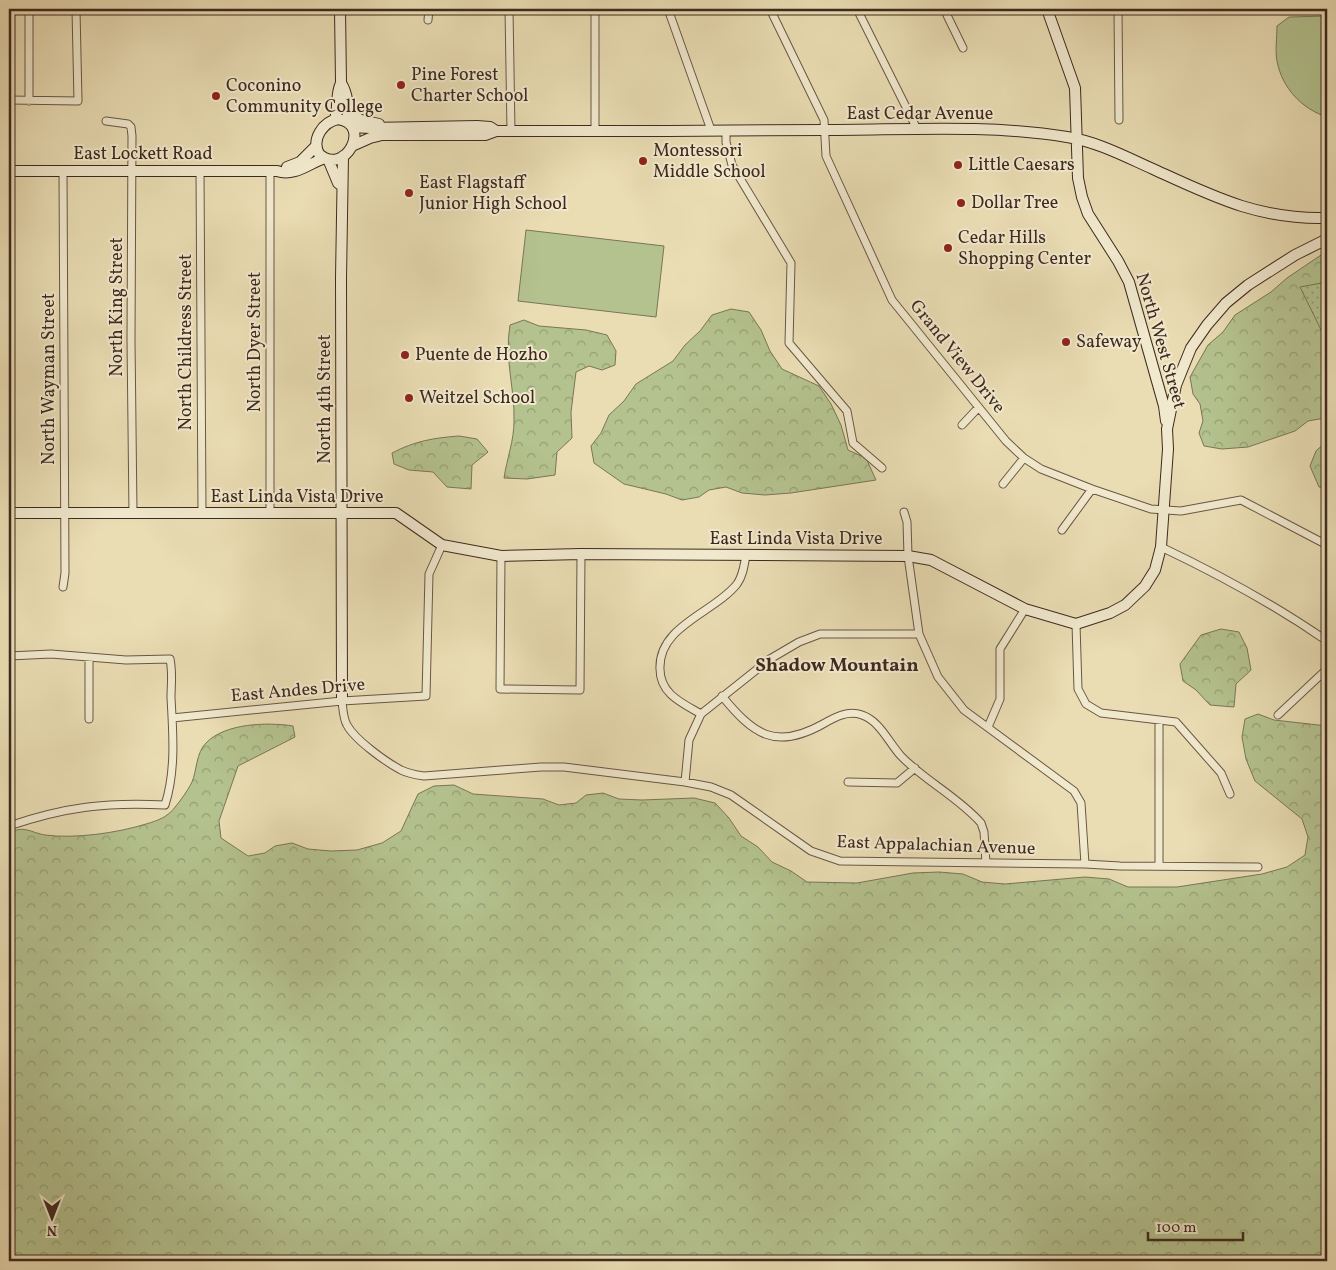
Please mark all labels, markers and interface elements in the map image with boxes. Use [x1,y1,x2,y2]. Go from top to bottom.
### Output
place label: Pine Forest Charter School [411,63,528,109]
place label: Coconino Community College [226,74,383,120]
marker: Pine Forest Charter School [395,79,407,91]
marker: Coconino Community College [210,90,222,102]
street label: East Cedar Avenue [847,102,993,127]
place label: Montessori Middle School [653,139,766,185]
street label: East Lockett Road [73,142,213,167]
place label: Little Caesars [968,153,1075,178]
marker: Montessori Middle School [637,155,649,167]
marker: Little Caesars [952,159,964,171]
place label: East Flagstaff Junior High School [419,171,567,217]
marker: East Flagstaff Junior High School [403,187,415,199]
place label: Dollar Tree [971,191,1058,216]
marker: Dollar Tree [955,197,967,209]
place label: Cedar Hills Shopping Center [958,226,1092,272]
street label: North King Street [105,237,130,377]
marker: Cedar Hills Shopping Center [942,242,954,254]
street label: North Childress Street [174,254,199,430]
street label: North West Street [1129,270,1191,412]
street label: North Dyer Street [243,272,268,412]
street label: North Wayman Street [37,293,62,465]
street label: Grand View Drive [903,295,1011,419]
place label: Safeway [1076,330,1142,355]
street label: North 4th Street [313,334,338,464]
marker: Safeway [1060,336,1072,348]
place label: Puente de Hozho [415,343,548,368]
marker: Puente de Hozho [399,349,411,361]
place label: Weitzel School [419,386,535,411]
marker: Weitzel School [403,392,415,404]
street label: East Linda Vista Drive [210,485,384,510]
street label: East Linda Vista Drive [709,527,883,552]
district label: Shadow Mountain [755,653,919,679]
street label: East Andes Drive [230,673,366,709]
street label: East Appalachian Avenue [836,830,1036,862]
north arrow [28,1192,78,1242]
scale bar [1148,1210,1244,1242]
text: 100 m [1156,1218,1196,1239]
text: N [47,1220,57,1239]

